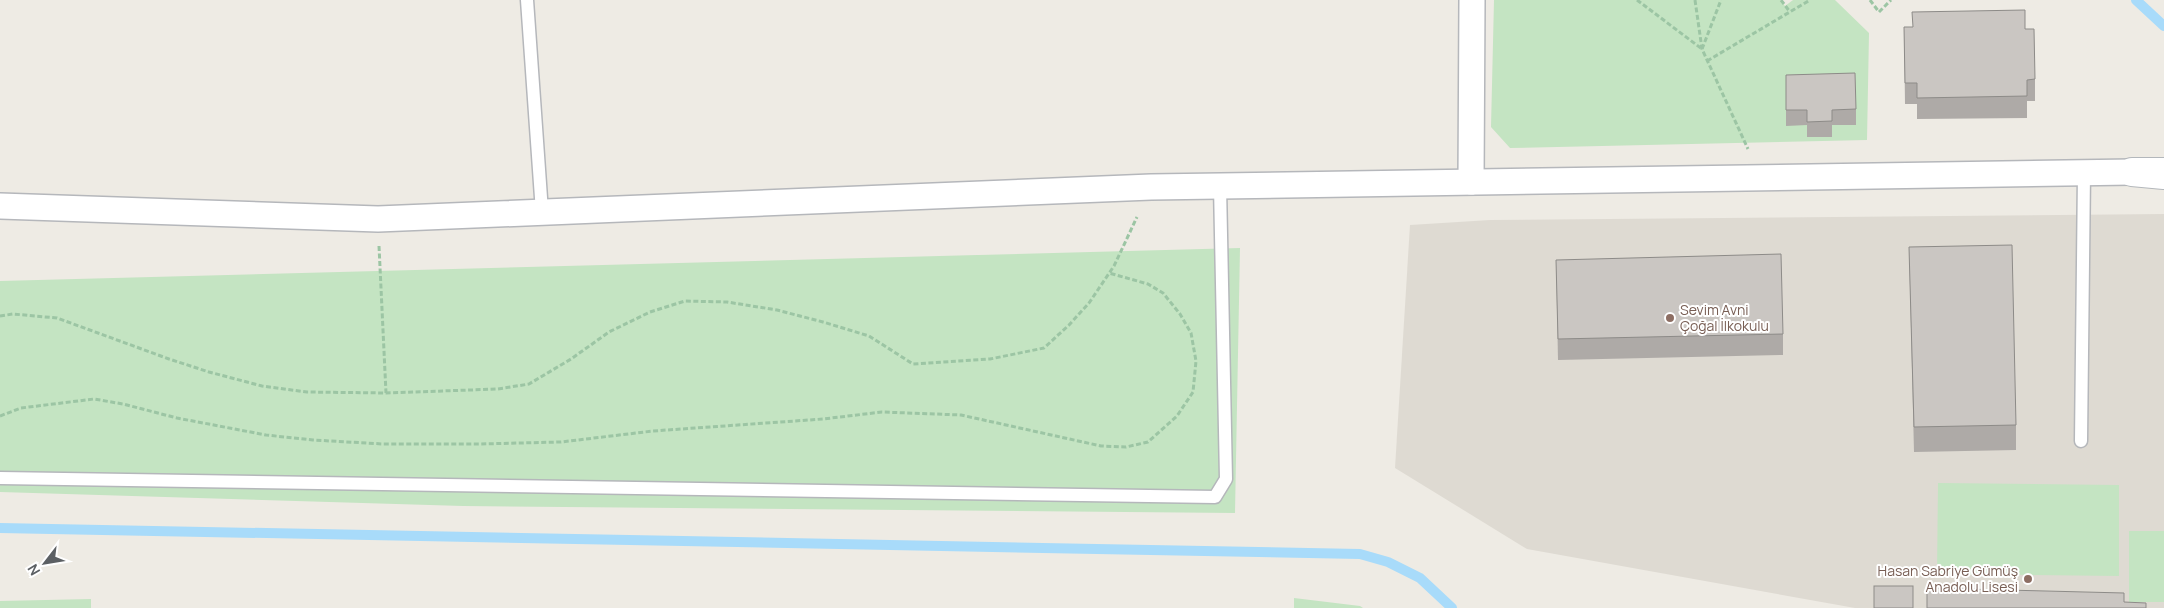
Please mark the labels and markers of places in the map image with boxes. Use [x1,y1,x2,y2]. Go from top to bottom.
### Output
place label: Sevim Avni Çoğal İlkokulu [1680,300,1769,335]
marker: Sevim Avni Çoğal İlkokulu [1664,312,1676,324]
place label: Hasan Sabriye Gümüş Anadolu Lisesi [1878,561,2018,596]
marker: Hasan Sabriye Gümüş Anadolu Lisesi [2022,573,2034,585]

